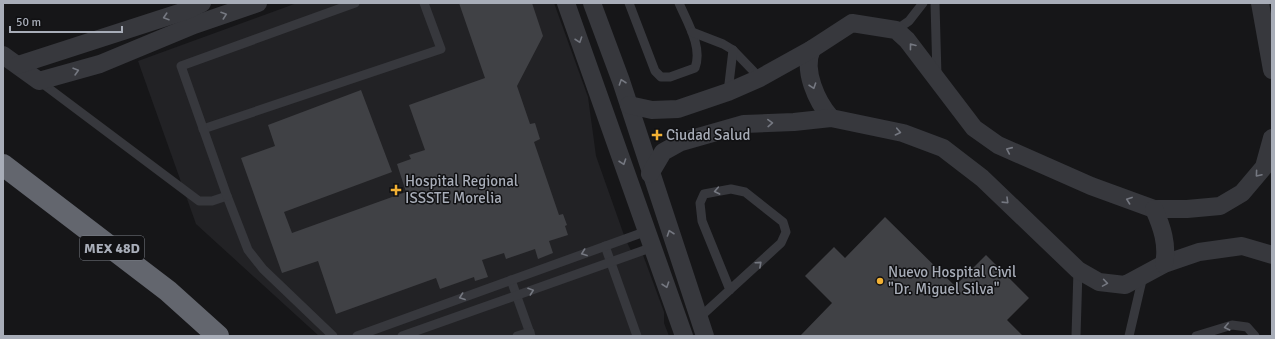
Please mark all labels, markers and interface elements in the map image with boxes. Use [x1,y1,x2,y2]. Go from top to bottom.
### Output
scale bar [10,8,122,34]
one-way arrow [220,11,227,20]
one-way arrow [163,13,170,21]
text: 50 m [16,15,41,30]
one-way arrow [575,36,583,43]
one-way arrow [909,44,916,51]
one-way arrow [73,67,80,75]
one-way arrow [618,79,626,86]
one-way arrow [809,82,817,89]
one-way arrow [767,119,773,127]
place label: Ciudad Salud [666,126,750,144]
one-way arrow [895,127,901,135]
marker: Ciudad Salud [651,129,663,141]
one-way arrow [1006,147,1013,155]
one-way arrow [618,159,626,166]
one-way arrow [1256,169,1263,176]
place label: Hospital Regional ISSSTE Morelia [405,172,518,207]
marker: Hospital Regional ISSSTE Morelia [390,184,402,196]
one-way arrow [714,187,720,195]
one-way arrow [1001,196,1008,203]
one-way arrow [1125,197,1132,205]
one-way arrow [666,229,675,236]
road number: MEX 48D [80,236,144,260]
one-way arrow [580,249,587,257]
one-way arrow [754,262,761,269]
place label: Nuevo Hospital Civil "Dr. Miguel Silva" [888,263,1016,298]
marker: Nuevo Hospital Civil "Dr. Miguel Silva" [875,276,885,286]
one-way arrow [1102,278,1108,286]
one-way arrow [661,281,670,288]
one-way arrow [528,287,535,296]
one-way arrow [458,293,465,301]
one-way arrow [1224,322,1231,331]

